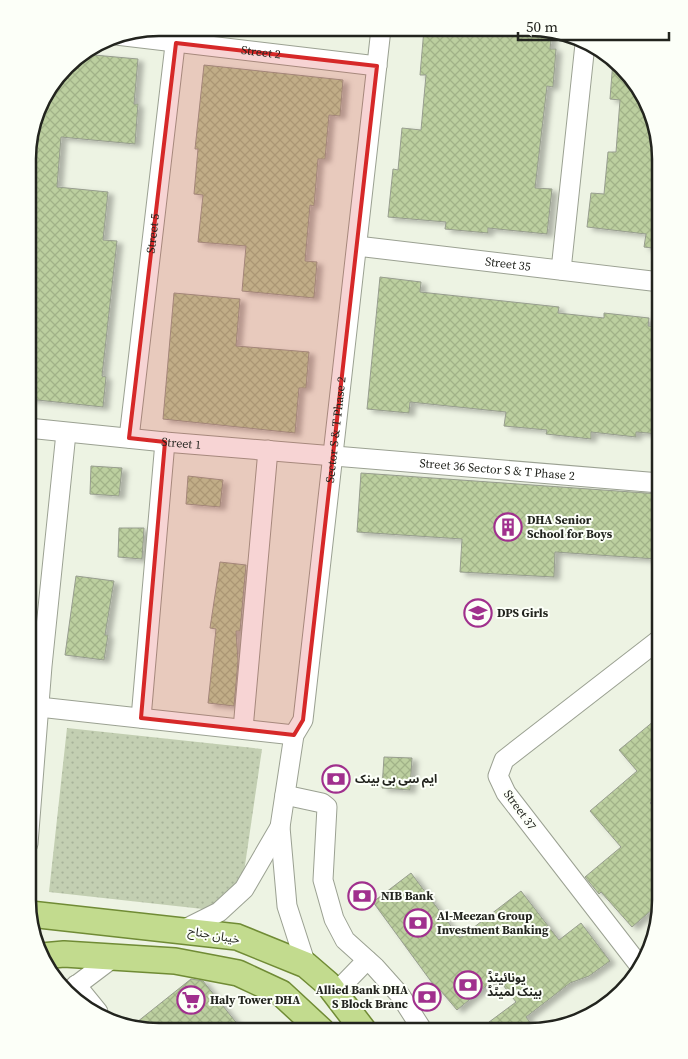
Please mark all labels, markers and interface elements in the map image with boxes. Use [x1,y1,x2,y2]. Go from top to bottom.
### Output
scale bar [518,10,669,42]
text: 50 m [526,16,558,37]
street label: Street 2 [240,42,282,63]
street label: Street 5 [143,213,163,254]
street label: Street 35 [484,253,532,275]
street label: Sector S & T Phase 2 [322,376,350,484]
street label: Street 1 [161,434,202,453]
street label: Street 36 Sector S & T Phase 2 [419,455,575,484]
building icon: DHA Senior School for Boys [493,512,523,542]
place label: DHA Senior School for Boys [527,512,613,542]
school or university icon: DPS Girls [463,598,493,628]
place label: DPS Girls [497,605,549,621]
bank icon: ایم سی بی بینک [321,764,351,794]
place label: ایم سی بی بینک [355,771,437,788]
street label: Street 37 [500,787,540,833]
bank icon: NIB Bank [347,881,377,911]
place label: NIB Bank [381,888,434,904]
bank icon: Al-Meezan Group Investment Banking [403,908,433,938]
place label: Al-Meezan Group Investment Banking [437,908,549,938]
street label: خیبان جناح [187,923,241,948]
bank icon: یونائیٹڈ بینک لمیٹڈ [453,970,483,1000]
place label: یونائیٹڈ بینک لمیٹڈ [487,970,542,1000]
place label: Allied Bank DHA S Block Branc [316,982,408,1012]
bank icon: Allied Bank DHA S Block Branc [412,982,442,1012]
supermarket icon: Haly Tower DHA [176,985,206,1015]
place label: Haly Tower DHA [210,992,300,1008]

